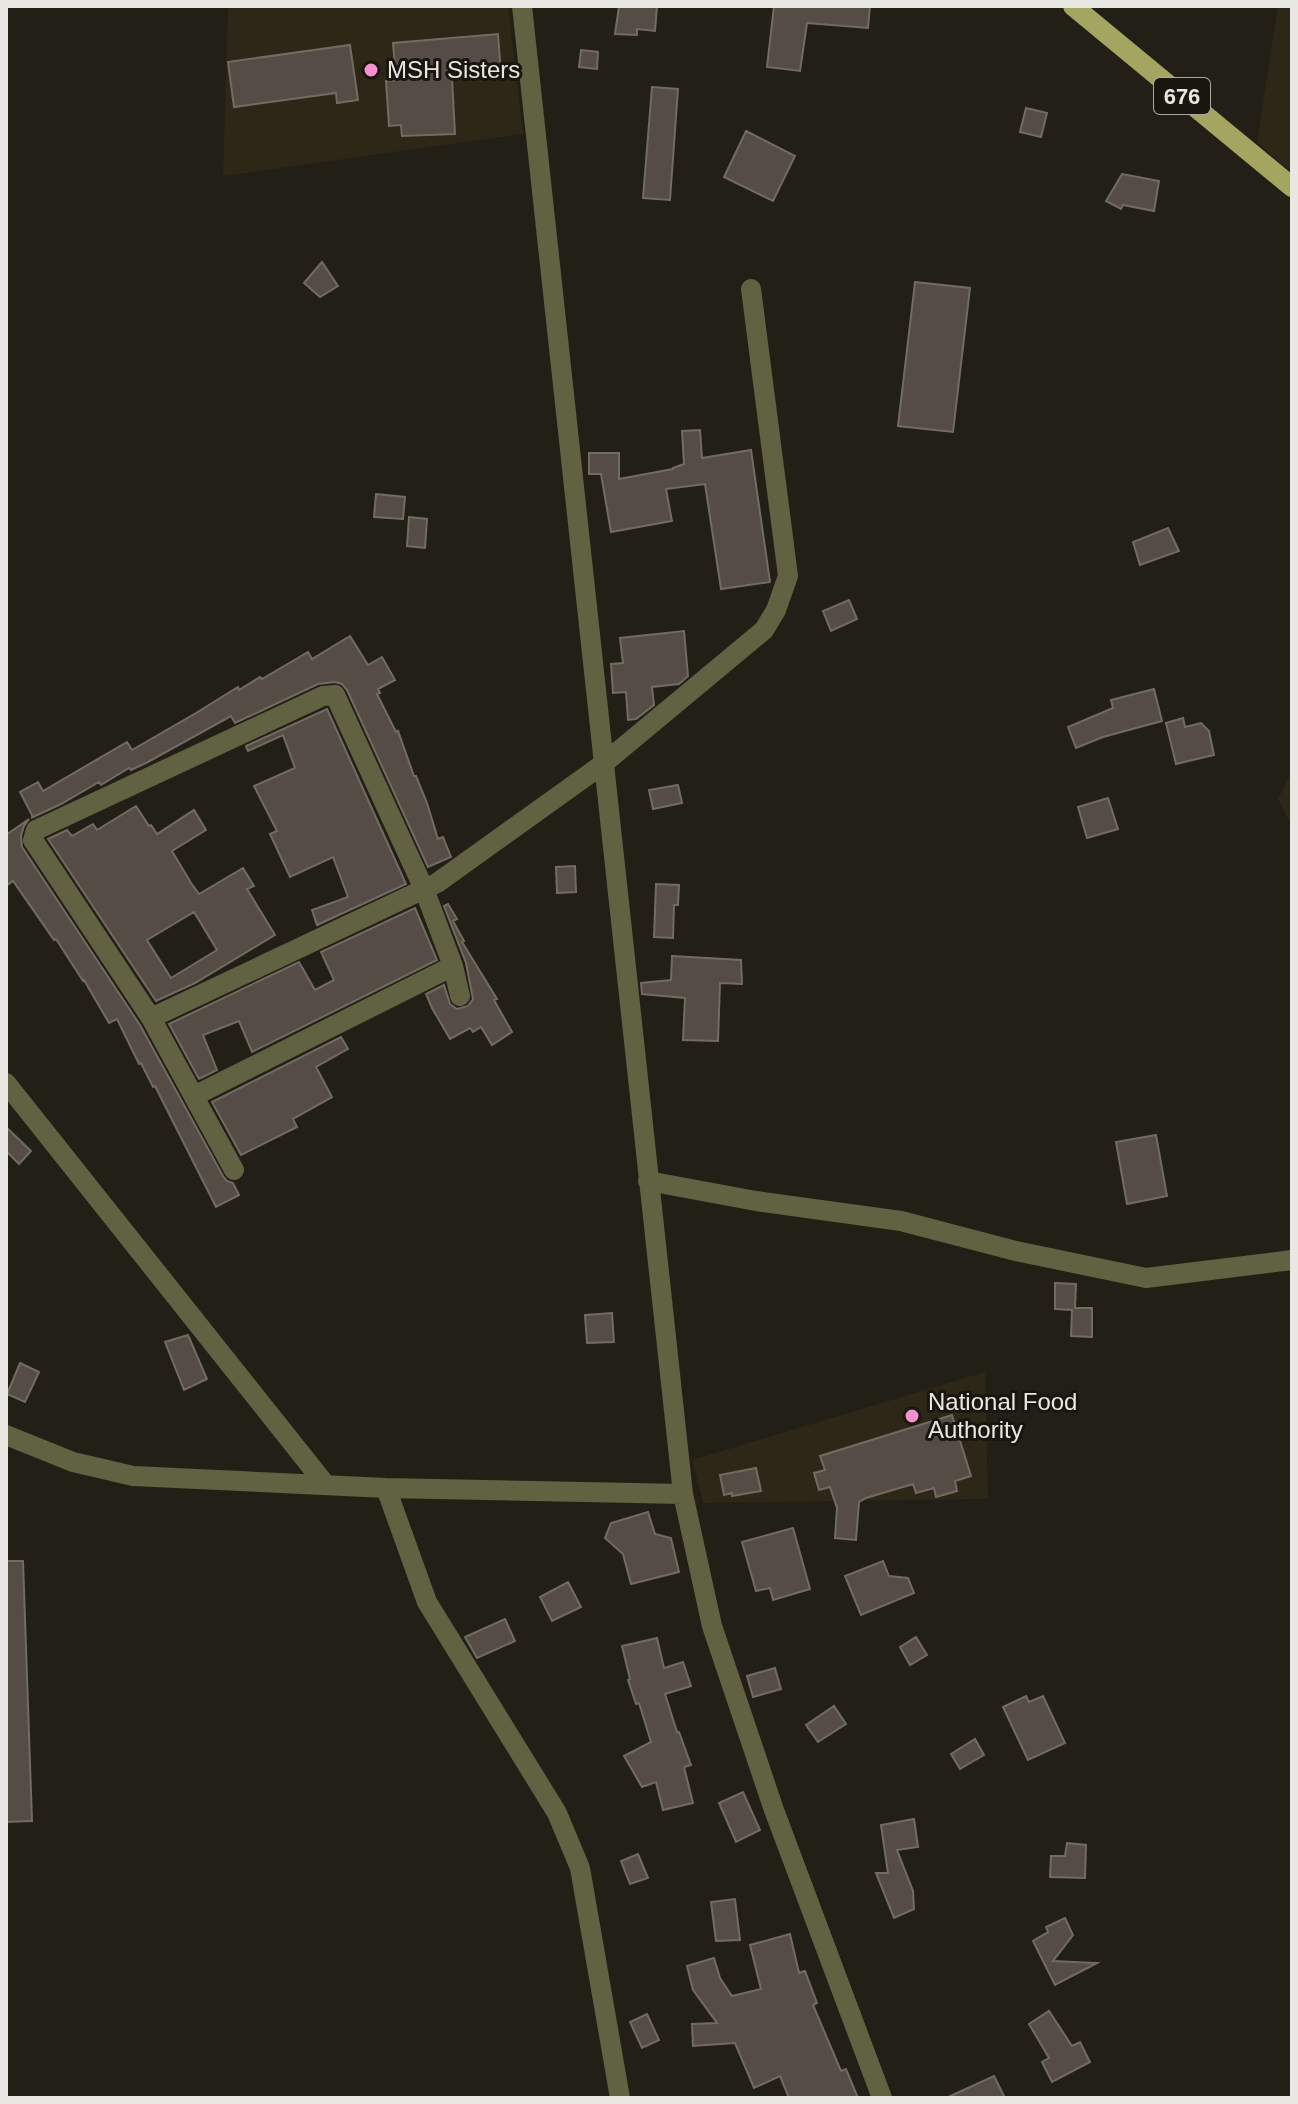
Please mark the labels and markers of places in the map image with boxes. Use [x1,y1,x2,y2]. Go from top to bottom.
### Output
place label: MSH Sisters [387,56,520,83]
marker: MSH Sisters [362,61,380,79]
place label: National Food Authority [928,1388,1077,1443]
marker: National Food Authority [903,1407,921,1425]

